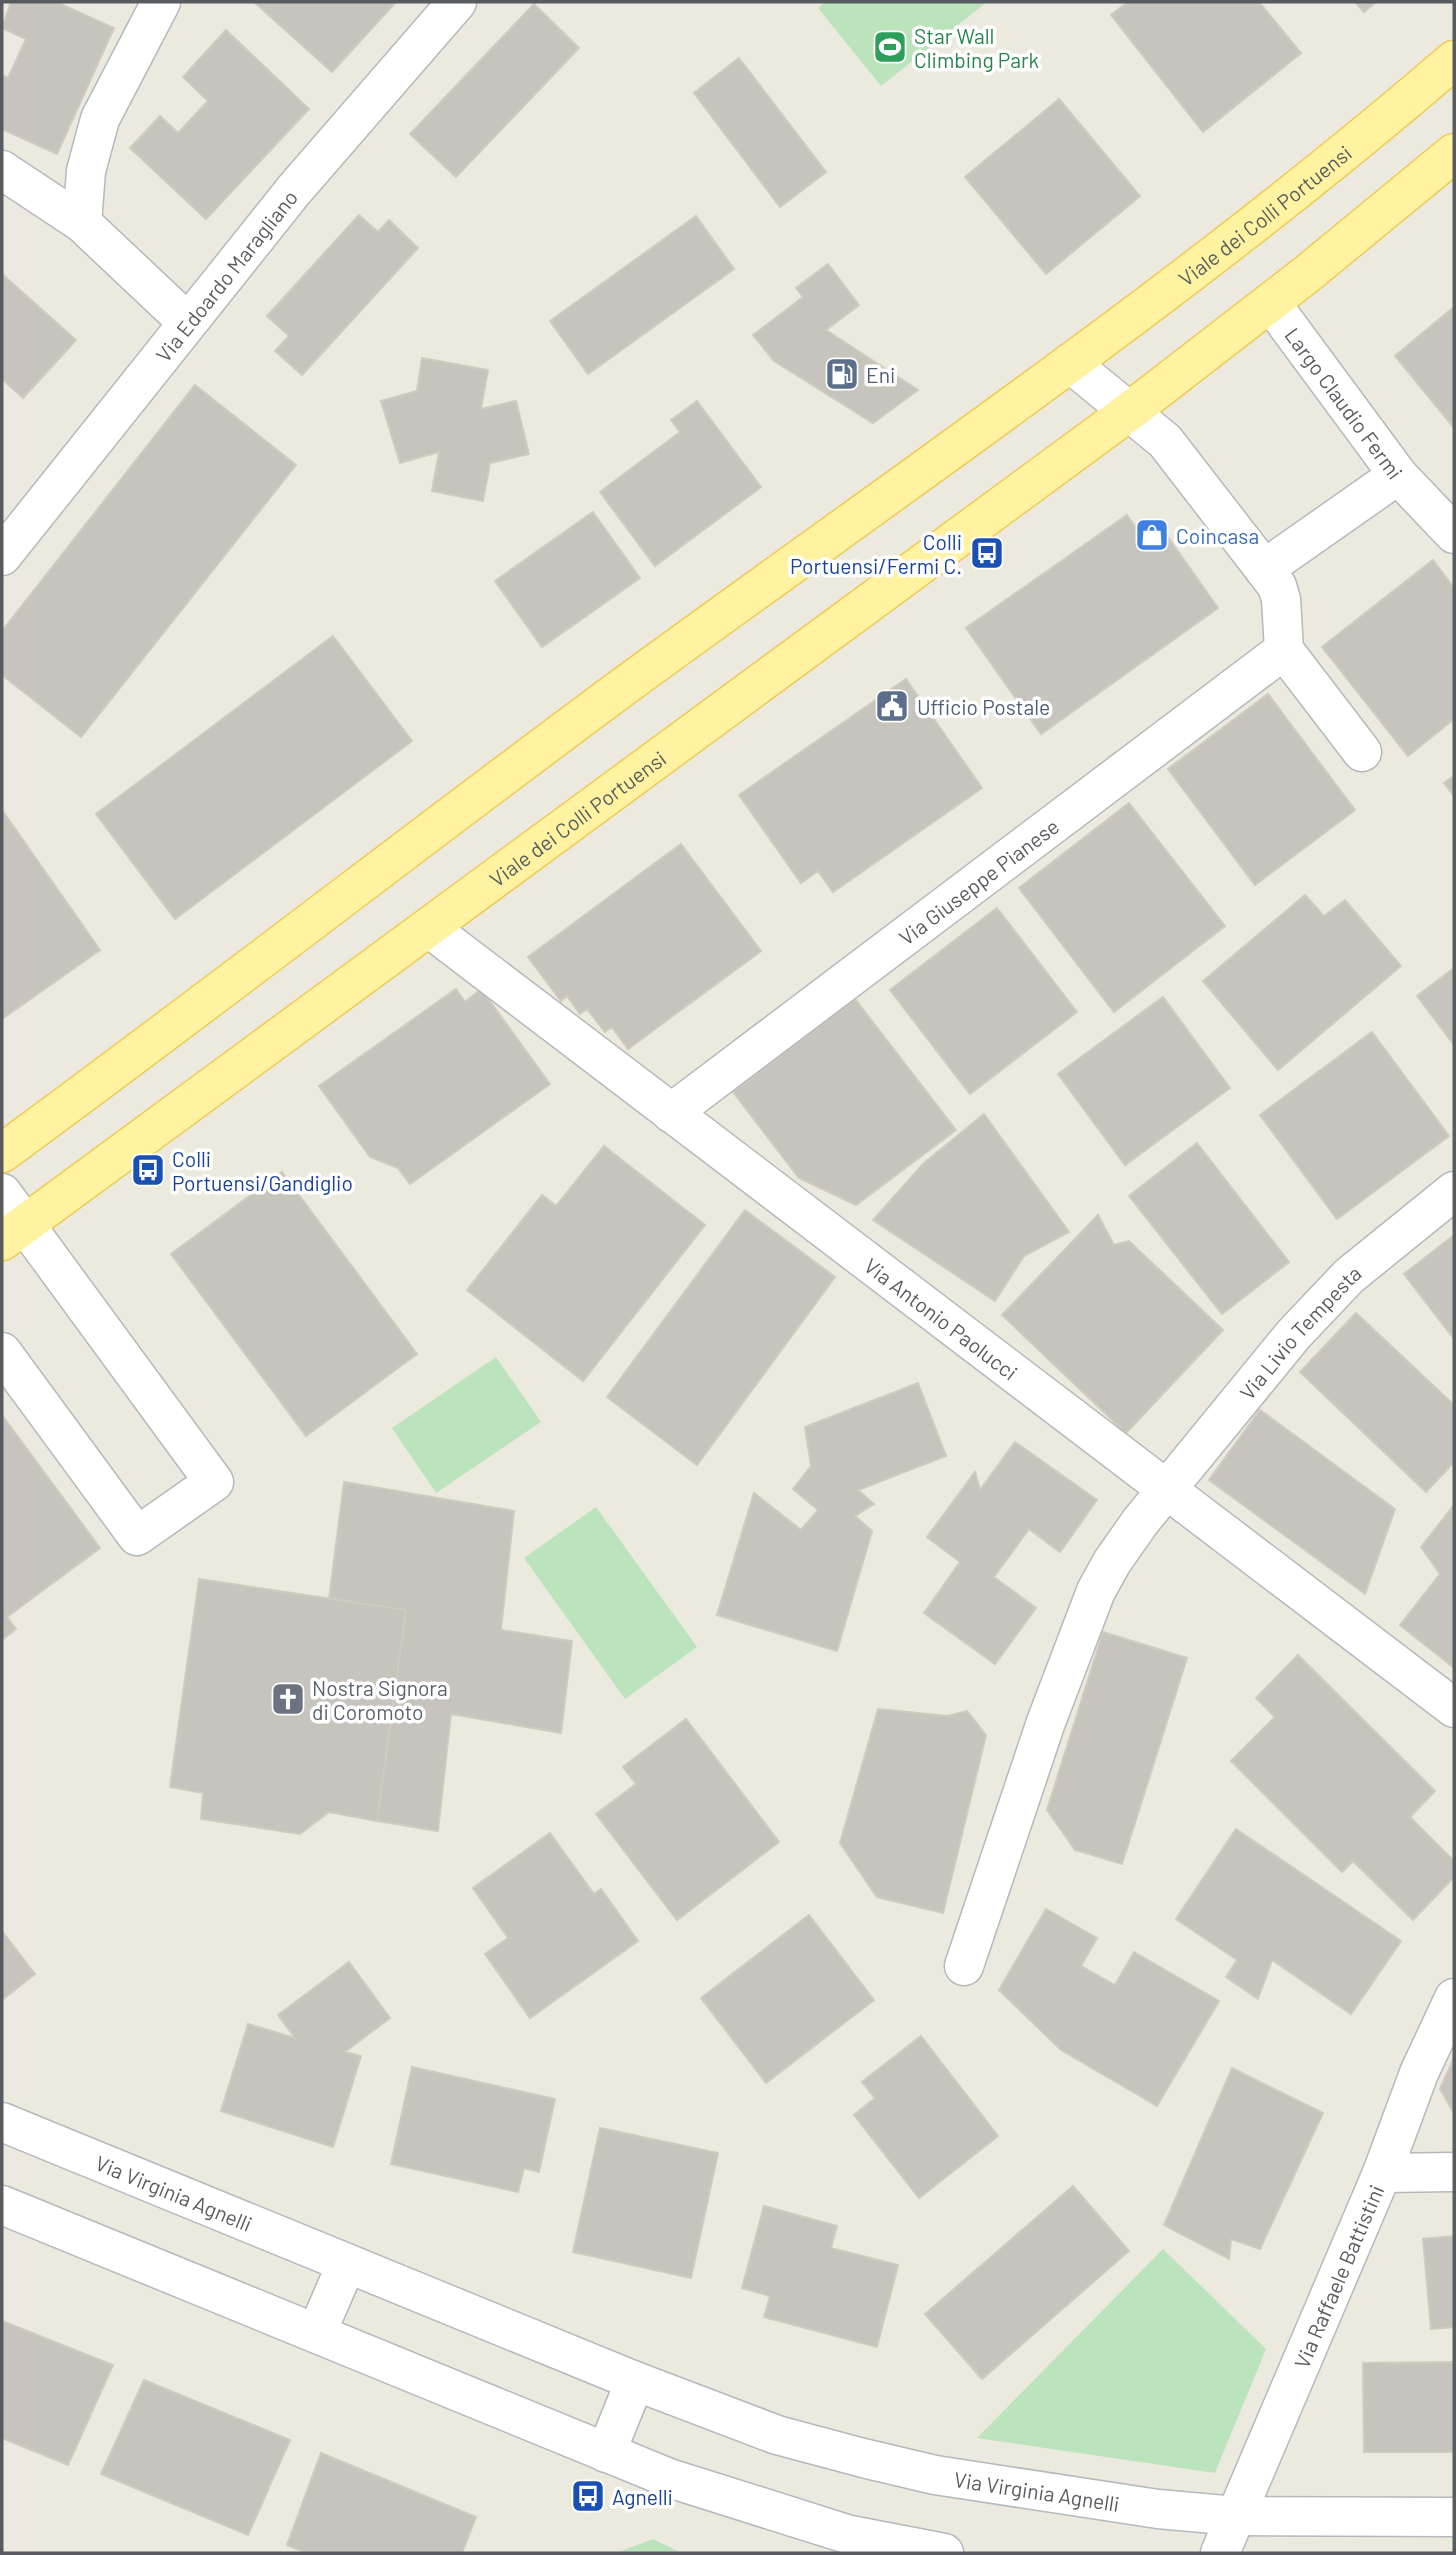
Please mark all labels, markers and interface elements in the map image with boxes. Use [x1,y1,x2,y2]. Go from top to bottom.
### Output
place label: Star Wall Climbing Park [914,23,1039,72]
sports icon: Star Wall Climbing Park [871,28,909,66]
street label: Viale dei Colli Portuensi [1173,139,1356,290]
street label: Via Edoardo Maragliano [150,184,302,366]
street label: Largo Claudio Fermi [1281,322,1409,483]
fuel station icon: Eni [823,355,861,393]
place label: Eni [866,362,895,387]
shop icon: Coincasa [1133,516,1171,554]
place label: Coincasa [1176,523,1259,548]
place label: Colli Portuensi/Fermi C. [790,529,962,578]
bus stop icon: Colli Portuensi/Fermi C. [968,534,1006,572]
public building icon: Ufficio Postale [873,687,911,725]
place label: Ufficio Postale [917,694,1050,719]
street label: Viale dei Colli Portuensi [484,745,670,891]
street label: Via Giuseppe Pianese [893,813,1063,949]
place label: Colli Portuensi/Gandiglio [172,1146,353,1195]
bus stop icon: Colli Portuensi/Gandiglio [129,1151,167,1189]
street label: Via Antonio Paolucci [860,1252,1023,1384]
street label: Via Livio Tempesta [1234,1259,1365,1404]
place label: Nostra Signora di Coromoto [312,1675,448,1724]
church icon: Nostra Signora di Coromoto [269,1680,307,1718]
street label: Via Virginia Agnelli [92,2149,256,2236]
street label: Via Raffaele Battistini [1288,2181,1388,2372]
street label: Via Virginia Agnelli [953,2466,1121,2515]
bus stop icon: Agnelli [569,2477,607,2515]
place label: Agnelli [612,2484,673,2509]

